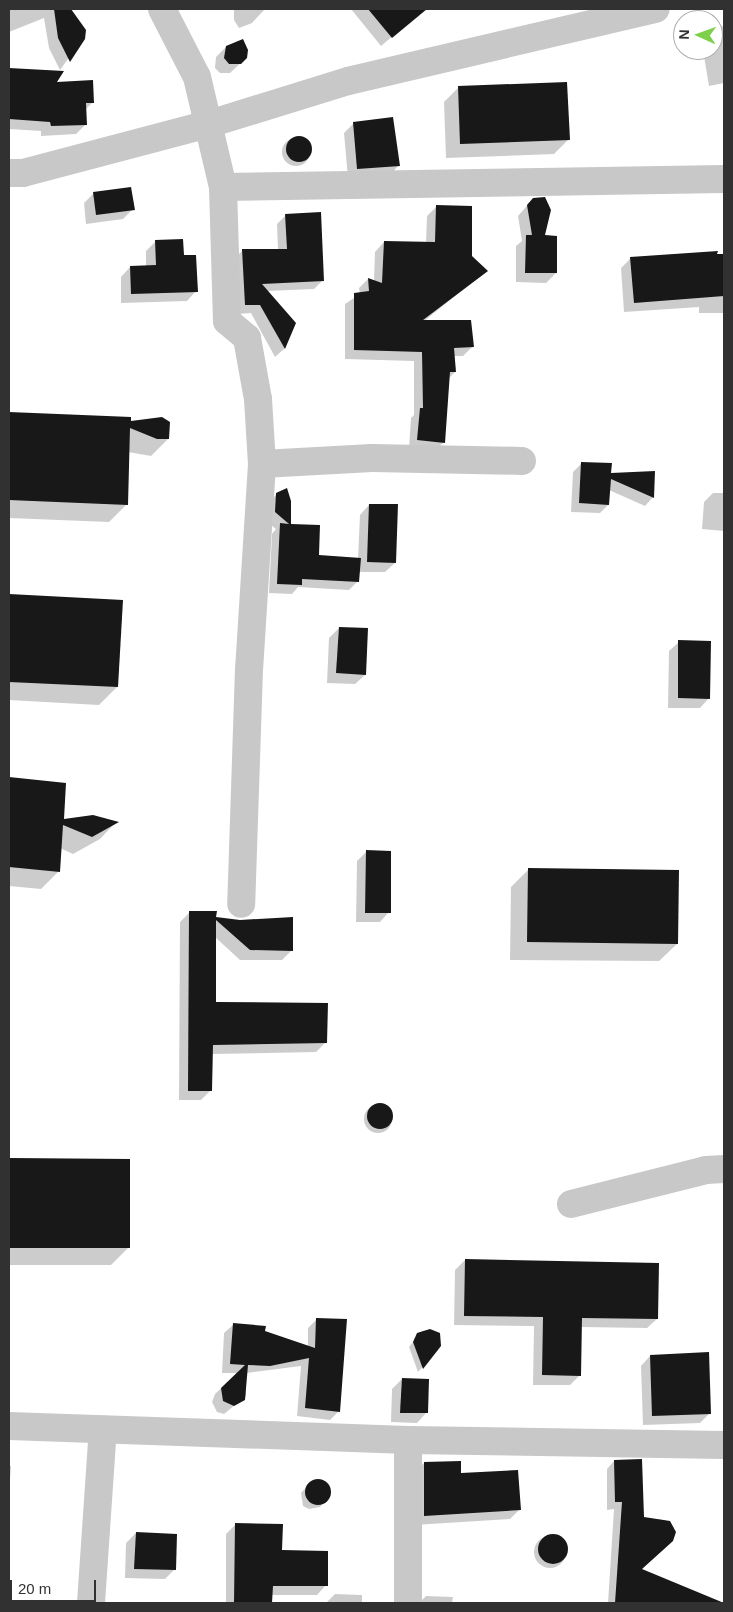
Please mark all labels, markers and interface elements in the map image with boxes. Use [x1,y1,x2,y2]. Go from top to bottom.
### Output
north arrow [673,10,723,60]
text: N [676,29,692,40]
scale bar [12,1570,99,1602]
text: 20 m [18,1580,51,1597]

